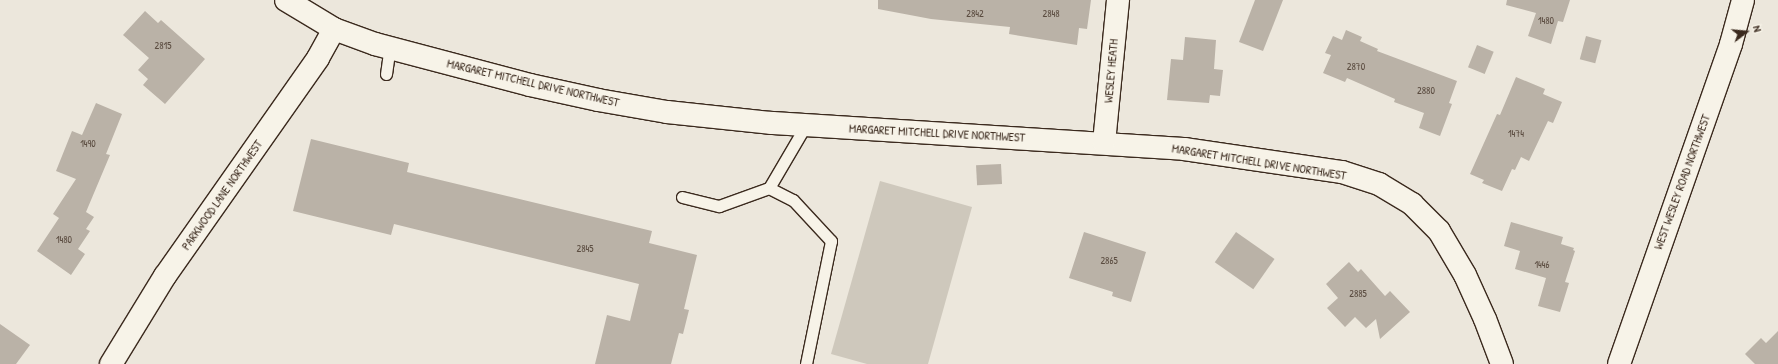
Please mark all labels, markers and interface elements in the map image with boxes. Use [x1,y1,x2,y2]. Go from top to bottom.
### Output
house number: 2842 [966,8,984,20]
house number: 2848 [1042,8,1060,20]
north arrow [1726,12,1766,52]
house number: 1480 [1538,15,1554,27]
text: N [1750,24,1765,33]
street label: WESLEY HEATH [1101,38,1121,104]
house number: 2815 [155,40,171,52]
street label: MARGARET MITCHELL DRIVE NORTHWEST [445,56,621,110]
house number: 2870 [1347,61,1365,73]
house number: 2880 [1417,85,1435,97]
street label: WEST WESLEY ROAD NORTHWEST [1651,113,1713,251]
street label: MARGARET MITCHELL DRIVE NORTHWEST [849,121,1025,145]
house number: 1474 [1508,128,1524,140]
street label: PARKWOOD LANE NORTHWEST [179,137,265,253]
house number: 1490 [80,138,96,150]
street label: MARGARET MITCHELL DRIVE NORTHWEST [1171,141,1347,183]
house number: 1480 [56,234,72,246]
house number: 2845 [577,243,593,255]
house number: 2865 [1100,255,1118,267]
house number: 1446 [1534,259,1550,271]
house number: 2885 [1349,288,1367,300]

